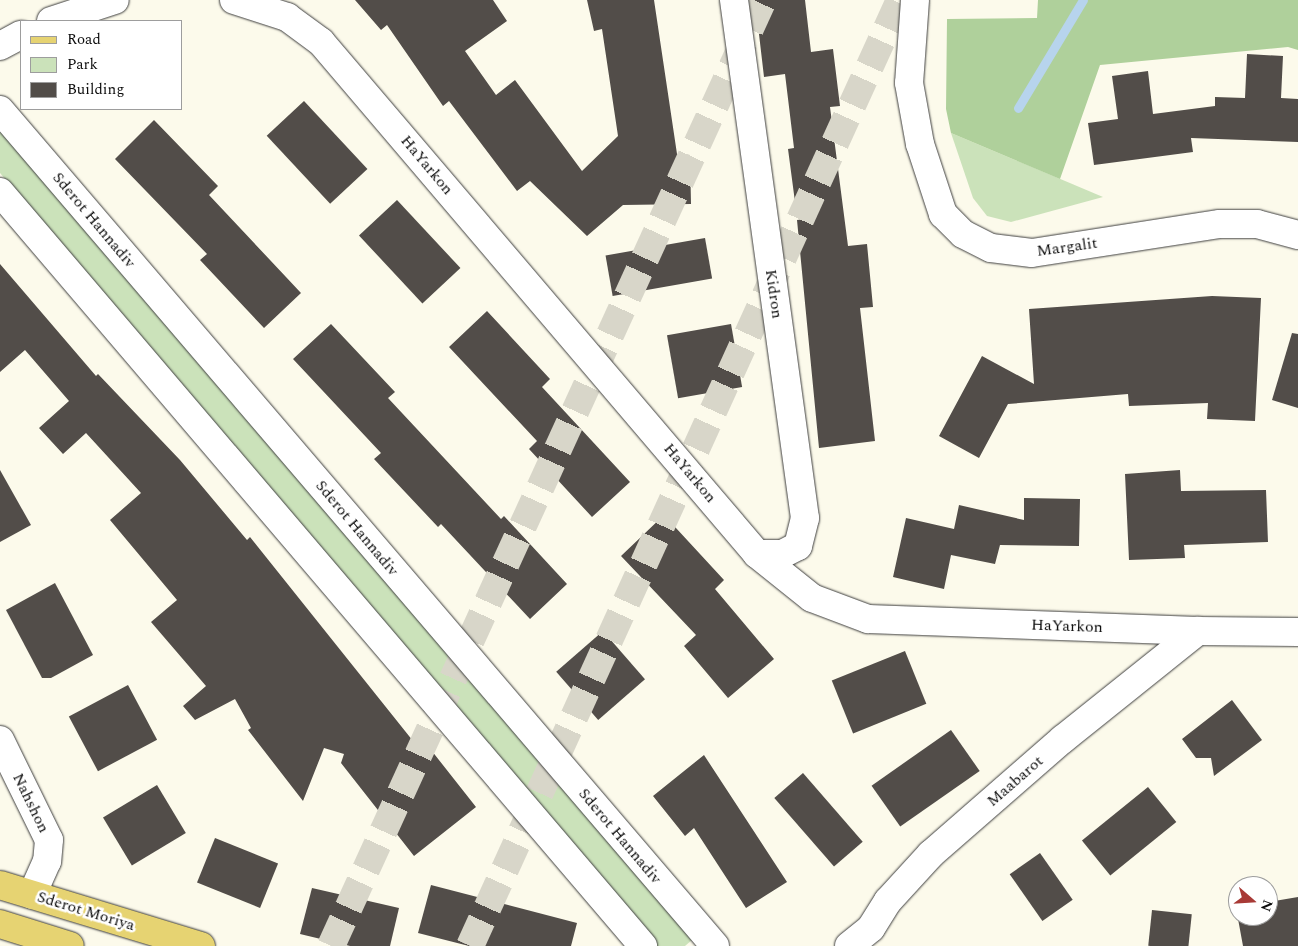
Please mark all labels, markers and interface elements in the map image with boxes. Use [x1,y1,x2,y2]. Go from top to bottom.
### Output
legend [20,20,182,110]
text: Road [67,28,101,51]
text: Park [67,53,98,76]
text: Building [67,78,124,101]
street label: HaYarkon [397,131,457,199]
street label: Sderot Hannadiv [48,168,140,272]
street label: Margalit [1035,233,1099,261]
street label: Kidron [761,268,787,320]
street label: HaYarkon [660,439,720,507]
street label: Sderot Hannadiv [311,476,403,580]
street label: HaYarkon [1031,615,1103,637]
street label: Maabarot [983,751,1047,811]
street label: Nahshon [8,770,54,836]
street label: Sderot Hannadiv [574,784,666,888]
north arrow [1228,876,1278,926]
street label: Sderot Moriya [35,887,137,935]
text: N [1255,897,1278,915]

